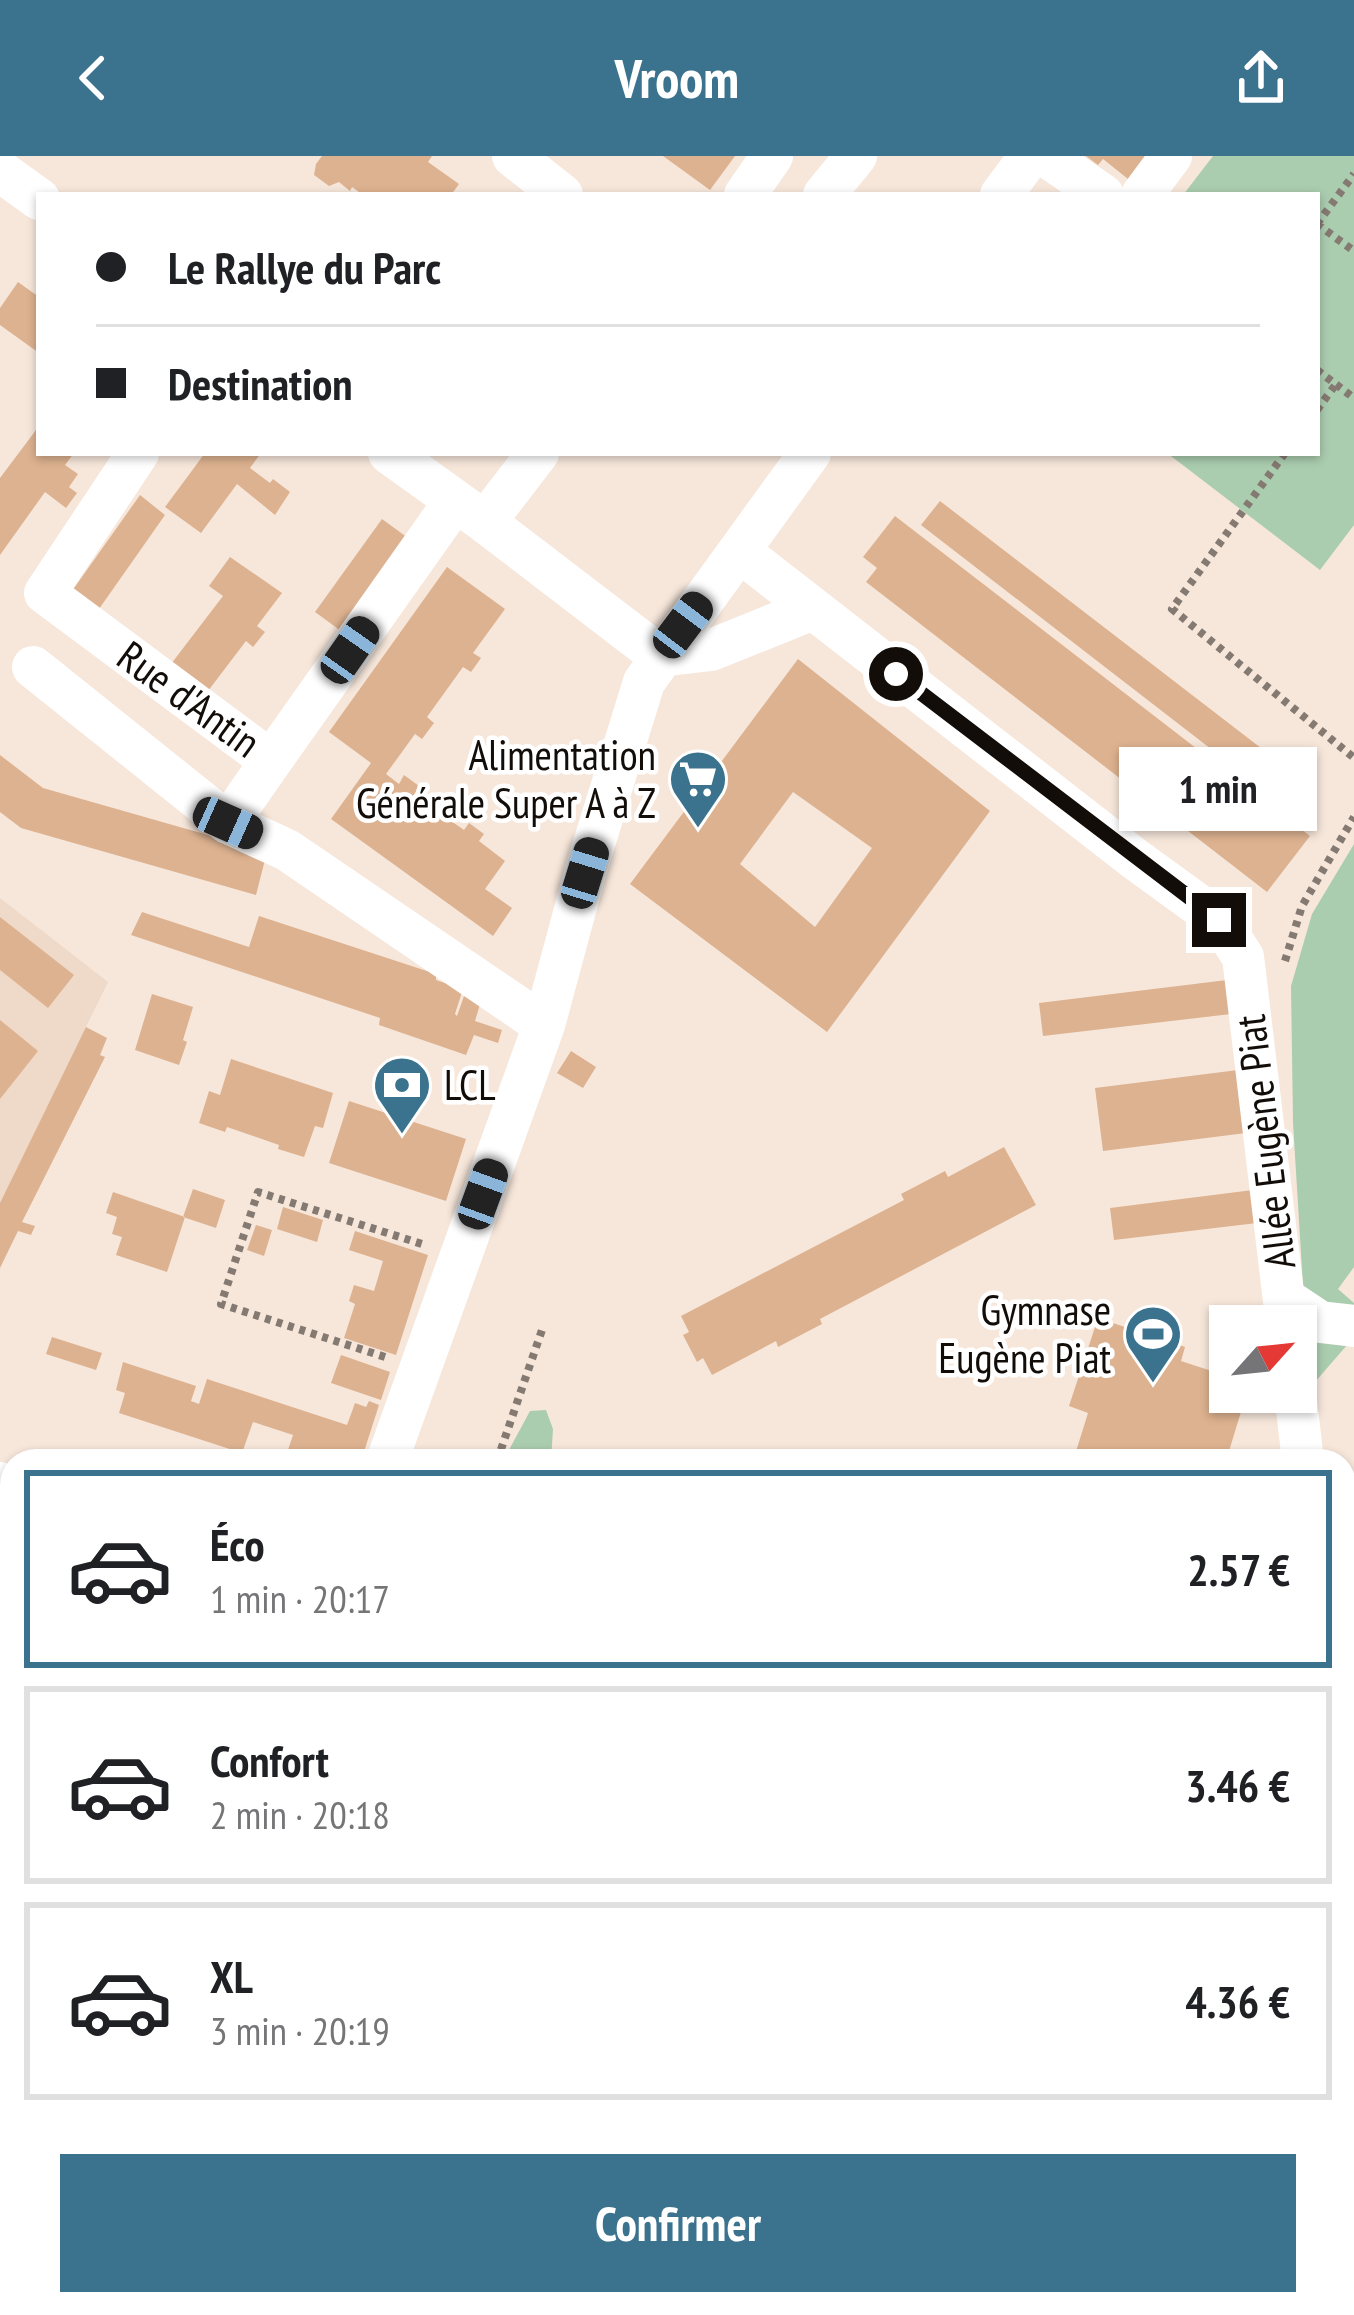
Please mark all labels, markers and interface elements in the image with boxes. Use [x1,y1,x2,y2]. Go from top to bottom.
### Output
text: Vroom [615,43,739,113]
icon: back [60,45,126,111]
icon: share [1228,45,1294,111]
text: Le Rallye du Parc [168,238,441,296]
text: Destination [168,354,353,412]
car [647,585,719,665]
car [315,610,385,690]
street label: Rue d'Antin [107,628,272,769]
route start [869,647,923,701]
place label: Alimentation Générale Super A à Z [356,727,656,830]
callout: 1 min [1120,746,1318,830]
supermarket icon: Alimentation Générale Super A à Z [667,748,729,830]
text: 1 min [1179,763,1257,814]
car [188,792,268,854]
car [557,833,613,913]
route end [1192,893,1246,947]
street label: Allée Eugène Piat [1222,1011,1307,1272]
bank icon: LCL [371,1054,433,1136]
place label: LCL [444,1057,496,1112]
car [454,1154,512,1234]
place label: Gymnase Eugène Piat [938,1282,1111,1385]
sports icon: Gymnase Eugène Piat [1122,1303,1184,1385]
north arrow [1209,1305,1317,1413]
map controls [1209,1305,1317,1413]
icon: car [66,1515,174,1623]
text: Éco [210,1515,265,1573]
text: 2.57 € [1187,1540,1290,1598]
text: 1 min · 20:17 [210,1573,390,1624]
icon: car [66,1731,174,1839]
text: Confort [210,1731,329,1789]
text: 3.46 € [1185,1756,1290,1814]
text: 2 min · 20:18 [210,1789,390,1840]
icon: car [66,1947,174,2055]
text: XL [210,1947,253,2005]
text: 4.36 € [1185,1972,1290,2030]
text: 3 min · 20:19 [210,2005,390,2056]
button: Confirmer [60,2154,1296,2292]

